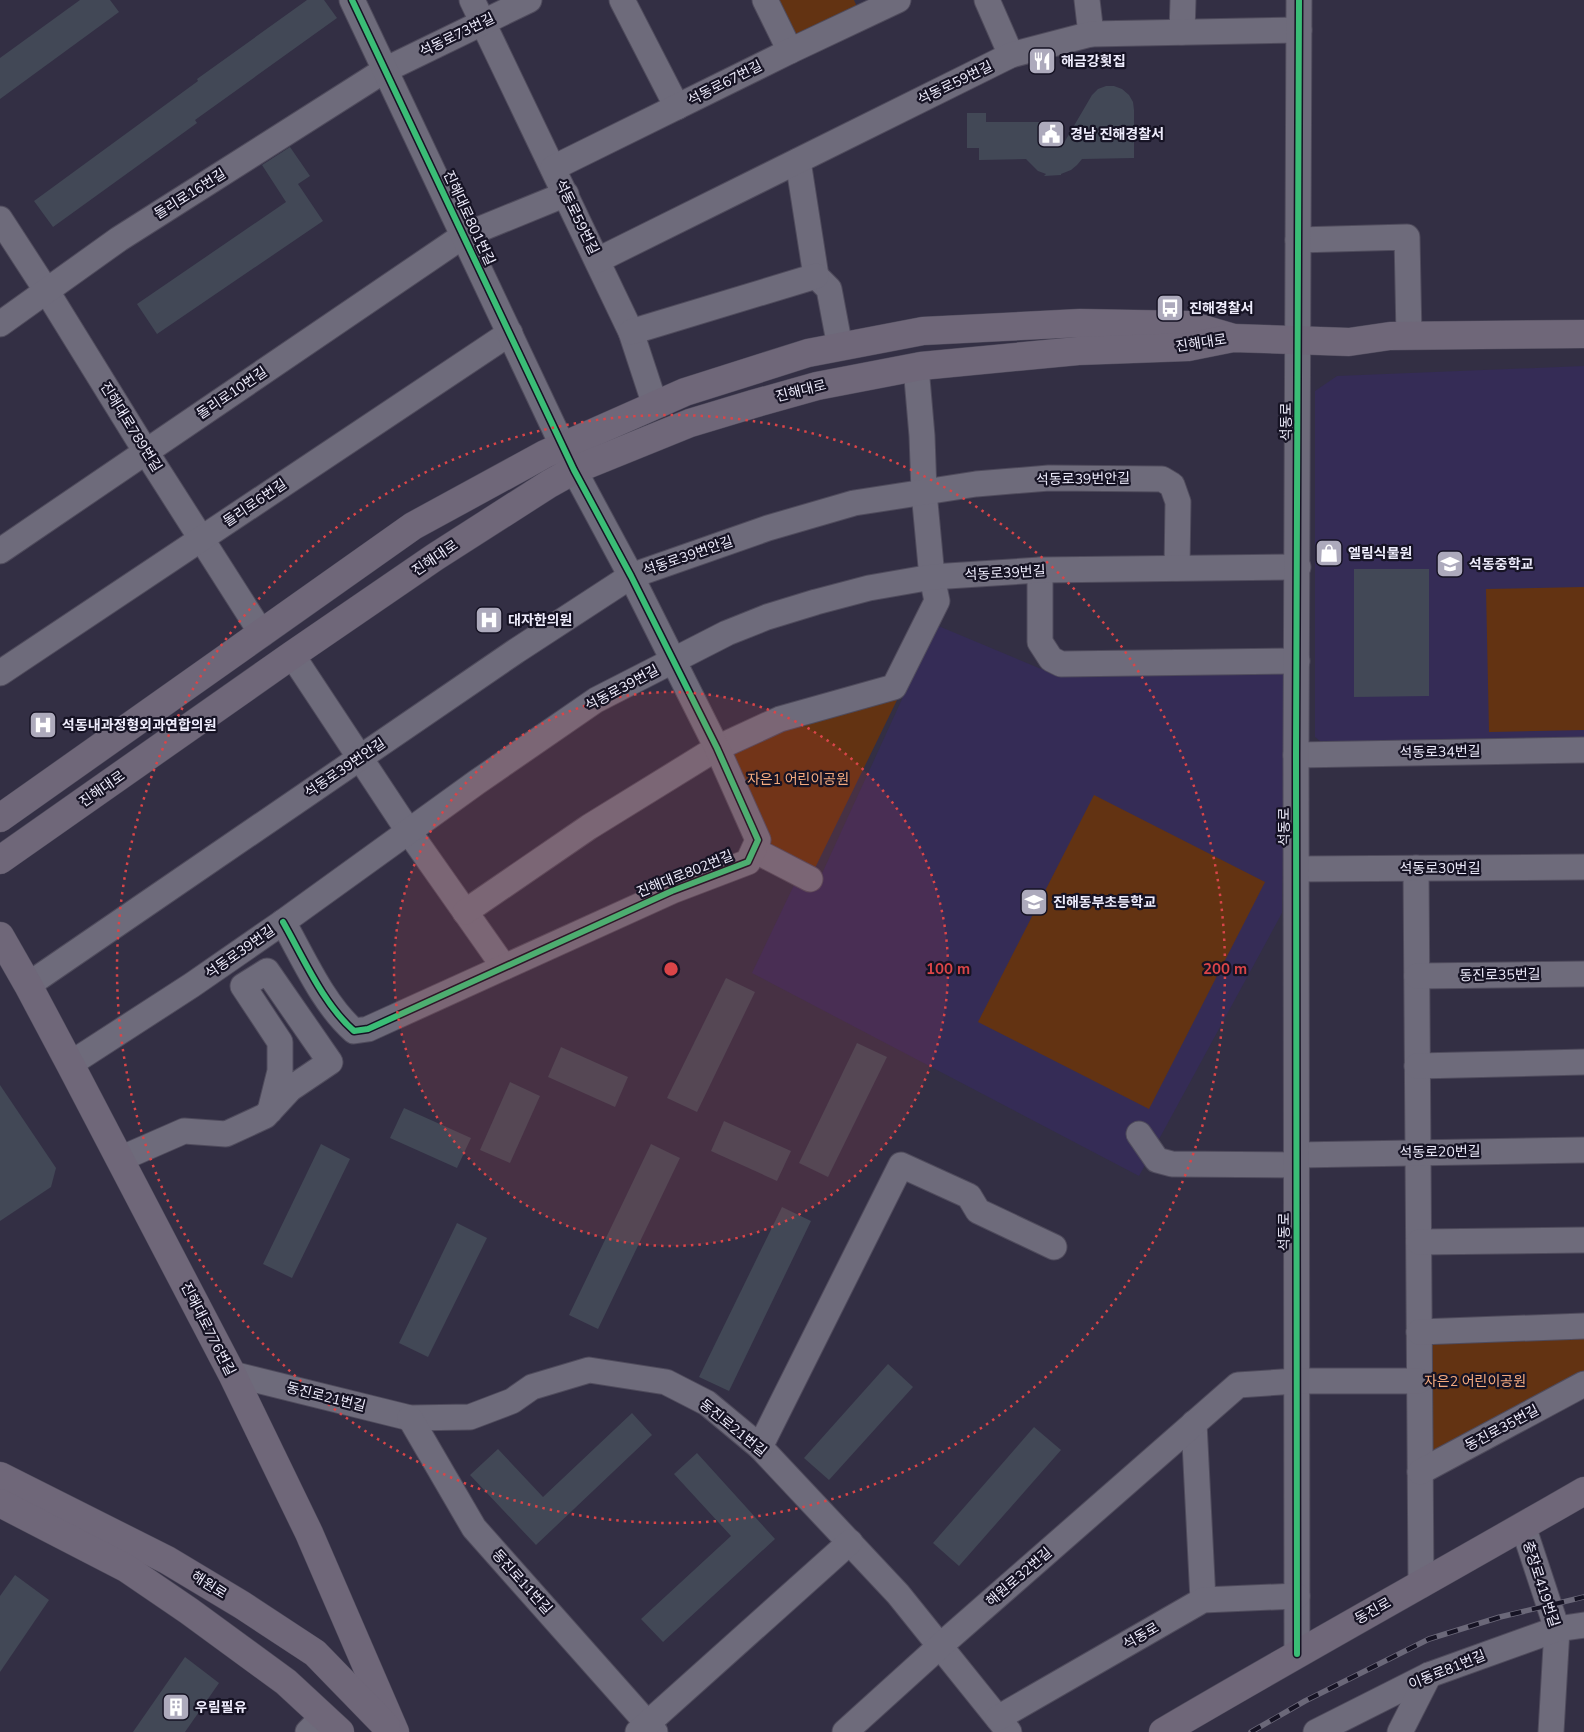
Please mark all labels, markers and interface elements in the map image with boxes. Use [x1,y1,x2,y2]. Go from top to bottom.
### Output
street label: 석동로73번길 [416,9,498,61]
restaurant icon: 해금강횟집 [1027,46,1057,76]
place label: 해금강횟집 [1061,52,1125,71]
street label: 석동로67번길 [685,56,765,110]
street label: 석동로59번길 [914,57,996,109]
public building icon: 경남 진해경찰서 [1036,119,1066,149]
place label: 경남 진해경찰서 [1070,125,1164,144]
street label: 돌리로16번길 [151,164,229,224]
street label: 진해대로801번길 [439,168,499,268]
street label: 석동로59번길 [551,176,603,258]
bus stop icon: 진해경찰서 [1155,293,1185,323]
place label: 진해경찰서 [1189,299,1253,318]
street label: 진해대로 [1174,330,1228,356]
street label: 돌리로10번길 [193,362,271,424]
street label: 진해대로 [774,376,828,406]
street label: 진해대로789번길 [96,379,166,475]
street label: 석동로 [1277,403,1296,441]
street label: 석동로39번안길 [1036,469,1130,489]
street label: 돌리로6번길 [220,475,290,531]
street label: 석동로39번안길 [640,532,736,580]
street label: 진해대로 [408,536,462,580]
shop icon: 엘림식물원 [1314,538,1344,568]
place label: 엘림식물원 [1348,544,1412,563]
school or university icon: 석동중학교 [1435,549,1465,579]
place label: 석동중학교 [1469,555,1534,574]
street label: 석동로39번길 [964,561,1046,585]
hospital icon: 대자한의원 [474,605,504,635]
place label: 대자한의원 [508,611,572,630]
street label: 석동로39번길 [582,661,662,715]
hospital icon: 석동내과정형외과연합의원 [28,710,58,740]
place label: 석동내과정형외과연합의원 [62,716,217,735]
street label: 석동로39번안길 [301,734,389,802]
street label: 석동로34번길 [1399,742,1481,762]
street label: 진해대로 [75,766,129,812]
park label: 자은1 어린이공원 [747,770,849,789]
street label: 석동로 [1275,808,1294,846]
street label: 진해대로802번길 [634,846,736,902]
street label: 석동로30번길 [1399,859,1481,878]
school or university icon: 진해동부초등학교 [1019,887,1049,917]
place label: 진해동부초등학교 [1053,893,1156,912]
street label: 석동로39번길 [201,921,279,983]
text: 100 m [926,959,970,979]
text: 200 m [1203,959,1247,979]
centre of rings [662,960,680,978]
street label: 동진로35번길 [1459,965,1541,985]
street label: 석동로20번길 [1399,1142,1481,1162]
street label: 석동로 [1275,1213,1294,1251]
street label: 진해대로776번길 [176,1279,240,1379]
park label: 자은2 어린이공원 [1424,1372,1526,1391]
street label: 동진로21번길 [284,1378,368,1416]
street label: 동진로21번길 [695,1395,771,1461]
street label: 동진로35번길 [1462,1401,1542,1455]
street label: 충장로419번길 [1518,1538,1564,1630]
street label: 해원로32번길 [982,1543,1056,1611]
street label: 동진로11번길 [488,1545,556,1619]
street label: 해원로 [188,1567,231,1603]
street label: 동진로 [1351,1593,1395,1629]
street label: 석동로 [1120,1618,1163,1654]
street label: 이동로81번길 [1406,1646,1488,1694]
building icon: 우림필유 [161,1692,191,1722]
place label: 우림필유 [195,1698,247,1717]

